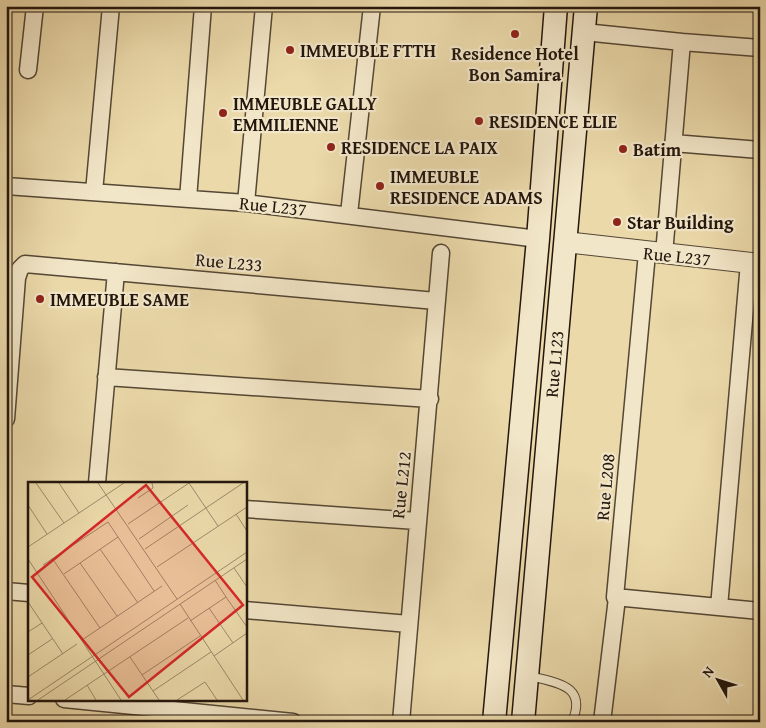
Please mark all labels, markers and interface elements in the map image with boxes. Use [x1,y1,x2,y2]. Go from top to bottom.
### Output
marker: Residence Hotel Bon Samira [509,28,521,40]
place label: IMMEUBLE FTTH [300,37,436,64]
place label: Residence Hotel Bon Samira [451,40,579,88]
marker: IMMEUBLE FTTH [284,44,296,56]
place label: IMMEUBLE GALLY EMMILIENNE [233,90,377,138]
marker: IMMEUBLE GALLY EMMILIENNE [217,107,229,119]
place label: RESIDENCE ELIE [489,108,618,135]
marker: RESIDENCE ELIE [473,115,485,127]
place label: RESIDENCE LA PAIX [341,134,498,161]
place label: Batim [633,136,682,163]
marker: RESIDENCE LA PAIX [325,141,337,153]
marker: Batim [617,143,629,155]
place label: IMMEUBLE RESIDENCE ADAMS [390,163,543,211]
marker: IMMEUBLE RESIDENCE ADAMS [374,180,386,192]
street label: Rue L237 [238,189,308,223]
place label: Star Building [627,209,734,236]
marker: Star Building [611,216,623,228]
street label: Rue L237 [642,239,712,273]
street label: Rue L233 [194,246,264,278]
place label: IMMEUBLE SAME [50,286,189,313]
marker: IMMEUBLE SAME [34,293,46,305]
street label: Rue L123 [538,329,570,399]
street label: Rue L212 [384,450,418,520]
street label: Rue L208 [589,452,621,522]
inset map [28,482,246,700]
north arrow [694,656,744,706]
text: N [697,661,719,682]

